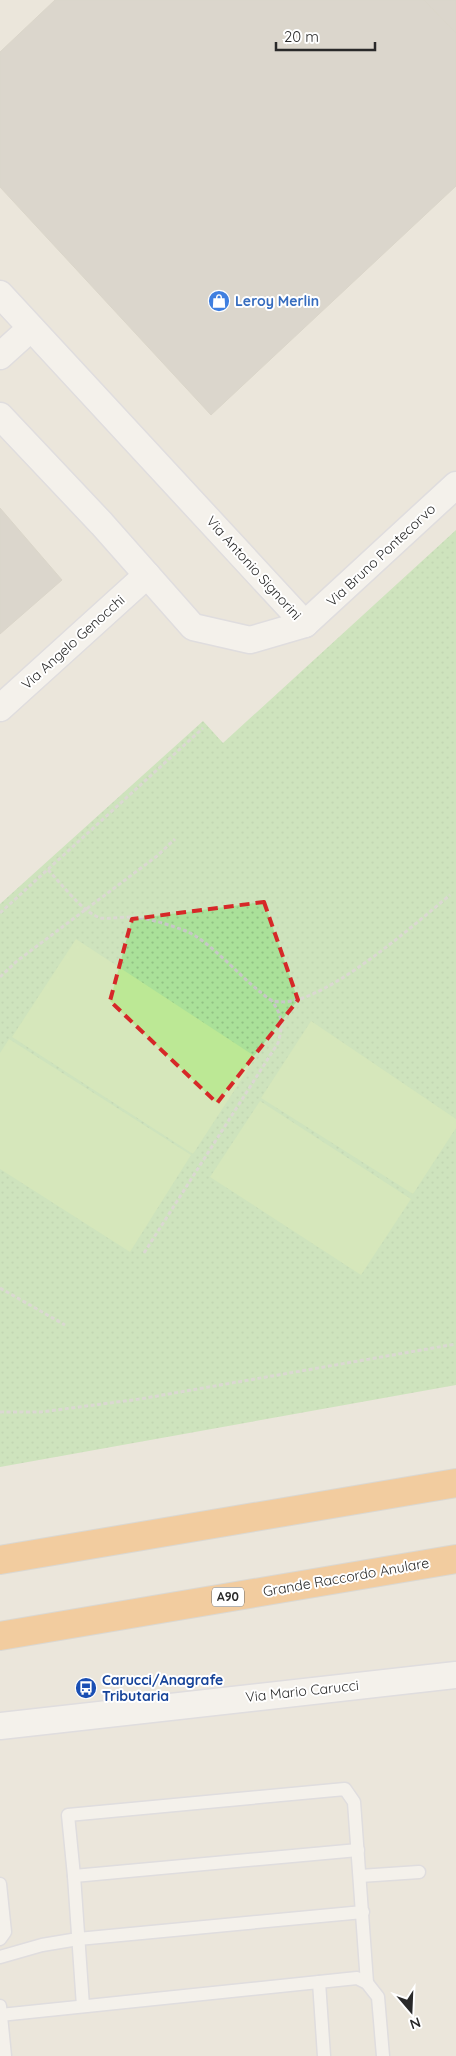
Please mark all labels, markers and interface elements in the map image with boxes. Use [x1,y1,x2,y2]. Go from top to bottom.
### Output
scale bar [276,20,375,52]
text: 20 m [284,27,319,46]
shop icon: Leroy Merlin [207,289,231,313]
place label: Leroy Merlin [235,292,319,310]
street label: Via Bruno Pontecorvo [323,500,439,610]
street label: Via Antonio Signorini [203,512,305,624]
street label: Via Angelo Genocchi [18,591,128,693]
street label: Grande Raccordo Anulare [262,1554,431,1600]
road number: A90 [212,1588,244,1606]
place label: Carucci/Anagrafe Tributaria [102,1671,223,1705]
bus stop icon: Carucci/Anagrafe Tributaria [74,1676,98,1700]
street label: Via Mario Carucci [244,1676,360,1706]
north arrow [386,1986,436,2036]
text: N [407,2013,423,2033]

